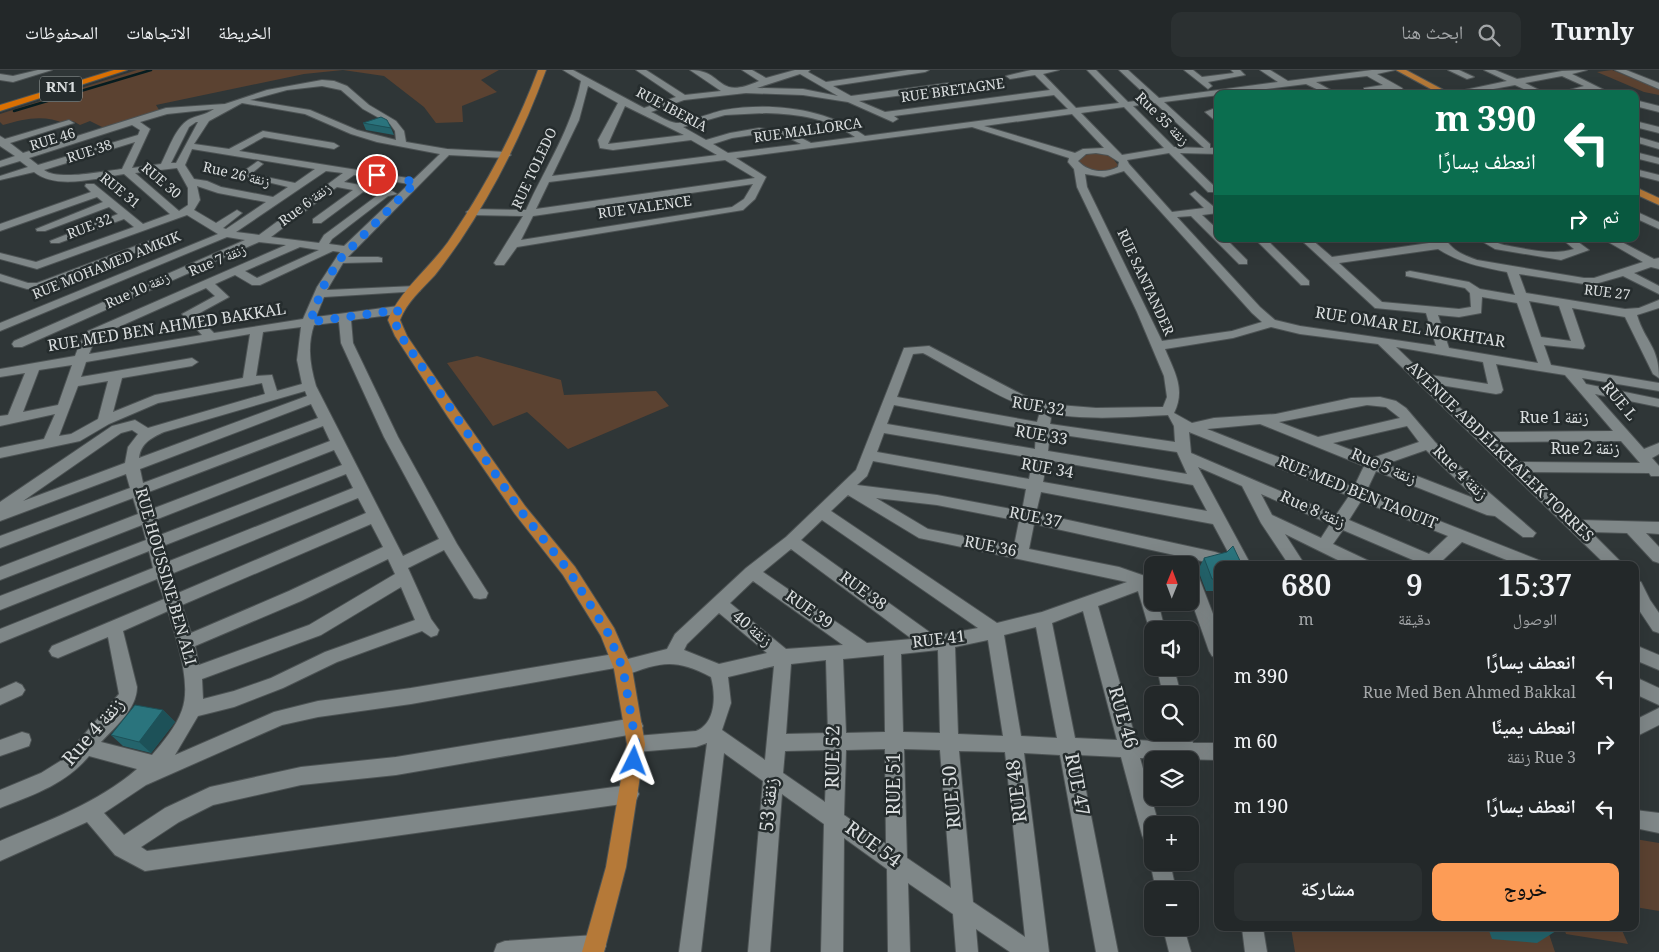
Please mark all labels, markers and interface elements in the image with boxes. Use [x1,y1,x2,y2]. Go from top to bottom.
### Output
search box [1171,12,1521,57]
text: Turnly [1551,14,1634,55]
text: ابحث هنا [1401,19,1463,51]
text: المحفوظات [25,20,98,50]
text: الاتجاهات [126,20,190,50]
text: الخريطة [218,20,271,50]
icon: search [1475,21,1503,49]
street label: RUE BRETAGNE [899,73,1007,111]
road number: RN1 [40,76,82,102]
street label: RUE IBERIA [631,82,711,140]
street label: Rue 35 زنقة [1128,87,1194,153]
text: 390 m [1435,94,1536,153]
icon: left [1554,110,1619,175]
street label: RUE MALLORCA [752,113,864,151]
street label: RUE 46 [27,123,79,159]
street label: RUE TOLEDO [507,124,565,214]
street label: RUE 38 [64,134,116,172]
text: انعطف يسارًا [1438,145,1536,183]
pin [356,154,398,196]
street label: Rue 26 زنقة [200,157,272,195]
street label: RUE 30 [134,158,186,206]
icon: arrive [363,161,391,189]
street label: RUE 31 [93,168,145,216]
street label: Rue 6 زنقة [275,178,337,234]
street label: RUE VALENCE [597,190,694,227]
text: ثم [1602,203,1619,235]
icon: right [1564,205,1592,233]
street label: RUE 32 [64,208,116,248]
street label: RUE MOHAMED AMKIK [29,226,185,308]
street label: RUE SANTANDER [1109,226,1180,341]
street label: Rue 7 زنقة [185,239,251,285]
street label: Rue 10 زنقة [102,267,174,317]
street label: RUE 27 [1582,279,1632,309]
street label: RUE MED BEN AHMED BAKKAL [46,297,288,361]
street label: RUE OMAR EL MOKHTAR [1313,301,1508,357]
street label: AVENUE ABDELKHALEK TORRES [1399,356,1599,550]
street label: RUE L [1593,376,1643,428]
street label: RUE 32 [1010,391,1066,425]
street label: Rue 1 زنقة [1519,406,1589,433]
street label: RUE 33 [1012,419,1070,455]
street label: Rue 2 زنقة [1550,437,1620,464]
street label: Rue 4 زنقة [1425,440,1493,508]
street label: Rue 5 زنقة [1346,442,1420,494]
street label: RUE MED BEN TAOUIT [1273,450,1441,539]
street label: RUE 34 [1018,452,1076,488]
street label: RUE HOUSSINE BEN ALI [126,485,202,669]
street label: Rue 8 زنقة [1275,485,1349,537]
street label: RUE 37 [1006,501,1064,537]
street label: RUE 36 [961,530,1019,566]
north arrow [1144,556,1199,611]
map controls [1144,556,1199,936]
text: 680 [1281,564,1331,615]
text: 9 [1406,564,1423,615]
text: 15:37 [1498,564,1572,615]
street label: RUE 38 [833,565,891,619]
street label: RUE 39 [778,585,838,637]
street label: زنقة 40 [725,605,777,655]
text: m [1299,608,1314,635]
text: دقيقة [1398,608,1431,635]
text: الوصول [1513,608,1557,635]
button: sound [1144,621,1199,676]
street label: RUE 41 [911,624,967,658]
text: انعطف يسارًا [1486,649,1576,681]
text: 390 m [1234,663,1288,695]
icon: left [1591,665,1619,693]
text: Rue Med Ben Ahmed Bakkal [1363,681,1576,708]
street label: RUE 46 [1097,683,1145,753]
button: search [1144,686,1199,741]
street label: Rue 4 زنقة [56,691,134,775]
text: انعطف يمينًا [1491,714,1576,746]
street label: RUE 52 [818,725,852,789]
text: 60 m [1234,728,1277,760]
icon: right [1591,730,1619,758]
position arrow [607,734,659,786]
text: Rue 3 زنقة [1507,746,1576,773]
street label: RUE 47 [1053,751,1097,819]
button: layers [1144,751,1199,806]
street label: RUE 51 [880,752,912,816]
street label: RUE 48 [999,758,1039,824]
street label: RUE 50 [935,764,973,830]
street label: زنقة 53 [753,777,789,833]
text: 190 m [1234,793,1288,825]
text: انعطف يسارًا [1486,793,1576,825]
icon: left [1591,795,1619,823]
street label: RUE 54 [837,814,907,878]
button: + [1144,816,1199,871]
button: مشاركة [1234,863,1422,921]
button: خروج [1432,863,1619,921]
button: − [1144,881,1199,936]

